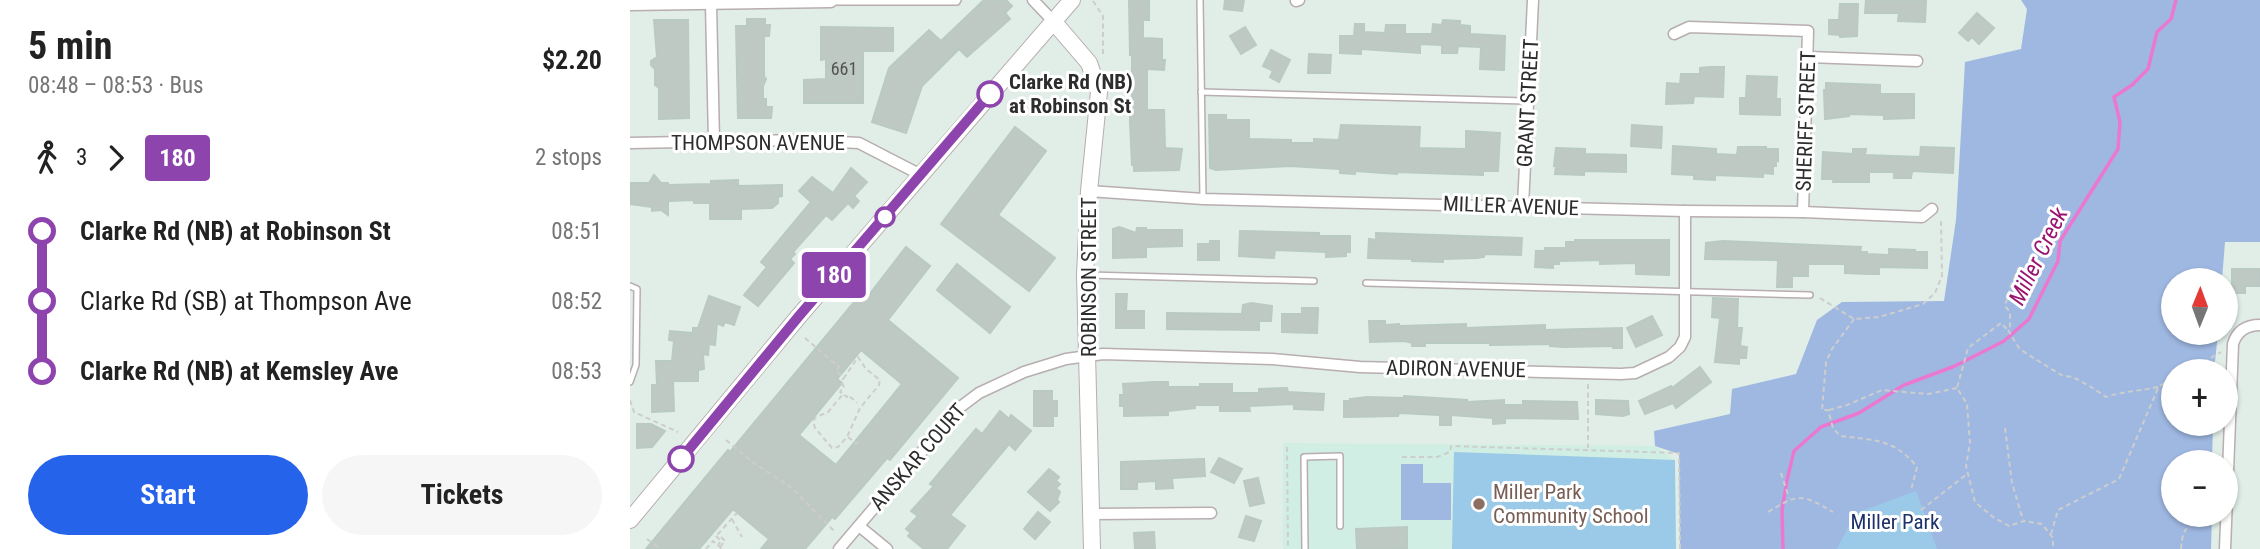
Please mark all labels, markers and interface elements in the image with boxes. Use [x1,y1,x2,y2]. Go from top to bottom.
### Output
text: 5 min [28,24,112,68]
street label: GRANT STREET [1513,38,1543,168]
text: $2.20 [542,45,602,75]
street label: SHERIFF STREET [1792,50,1820,192]
house number: 661 [831,58,857,79]
place label: Clarke Rd (NB) at Robinson St [1009,70,1133,118]
text: 08:48 – 08:53 · Bus [28,72,204,99]
marker: Clarke Rd (NB) at Robinson St [977,81,1003,107]
street label: THOMPSON AVENUE [671,131,845,155]
icon: walk [28,139,66,177]
icon: forward [97,139,135,177]
text: 3 [76,144,87,171]
text: 180 [159,144,196,172]
text: 2 stops [535,144,602,171]
street label: MILLER AVENUE [1443,192,1579,220]
street label: ROBINSON STREET [1077,197,1101,357]
water label: Miller Creek [2003,202,2074,309]
unlabelled marker [875,207,895,227]
text: Clarke Rd (NB) at Robinson St [80,216,391,246]
text: 08:51 [551,218,602,245]
line badge: 180 [794,252,874,298]
text: 180 [816,261,852,289]
north arrow [2161,268,2238,345]
map controls [2161,268,2238,527]
text: Clarke Rd (SB) at Thompson Ave [80,286,412,316]
text: 08:52 [551,288,602,315]
text: Clarke Rd (NB) at Kemsley Ave [80,356,398,386]
street label: ADIRON AVENUE [1386,356,1526,382]
text: 08:53 [551,358,602,385]
button: + [2161,359,2238,436]
street label: ANSKAR COURT [865,399,971,515]
unlabelled marker [668,446,694,472]
button: − [2161,450,2238,527]
button: Start [28,455,308,535]
button: Tickets [322,455,602,535]
place label: Miller Park Community School [1493,480,1649,528]
marker: Miller Park Community School [1471,496,1487,512]
park label: Miller Park [1851,510,1940,534]

